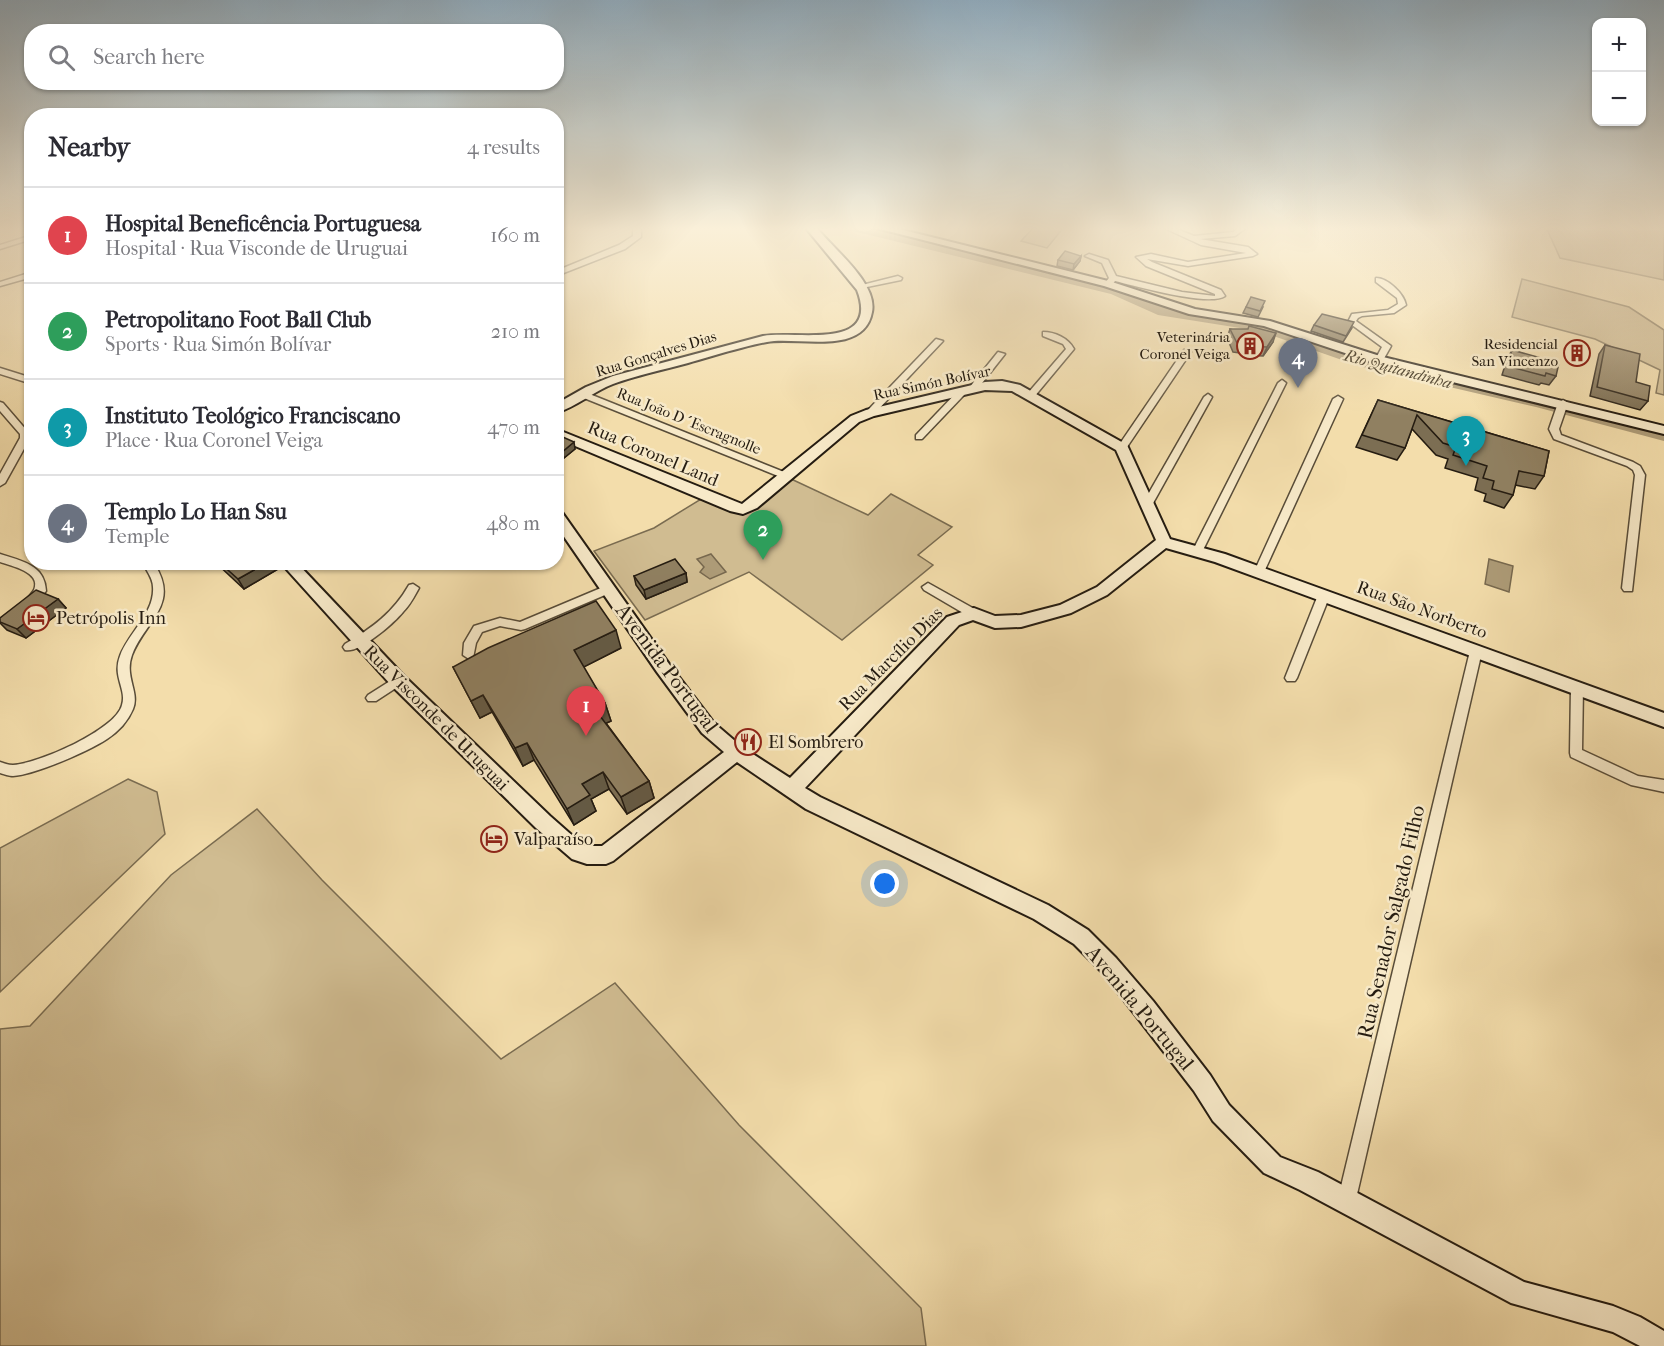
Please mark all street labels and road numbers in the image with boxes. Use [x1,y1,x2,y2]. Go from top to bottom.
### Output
street label: Rua Gonçalves Dias [593,327,719,381]
street label: Rua Simón Bolívar [872,362,993,404]
street label: Rua João D´Escragnolle [614,384,764,458]
street label: Rua Coronel Land [584,417,722,491]
street label: Rua São Norberto [1354,577,1490,643]
street label: Avenida Portugal [610,598,723,737]
street label: Rua Marcílio Dias [835,603,947,715]
street label: Rua Visconde de Uruguai [359,641,514,796]
street label: Rua Senador Salgado Filho [1352,803,1430,1041]
street label: Avenida Portugal [1080,940,1199,1075]

